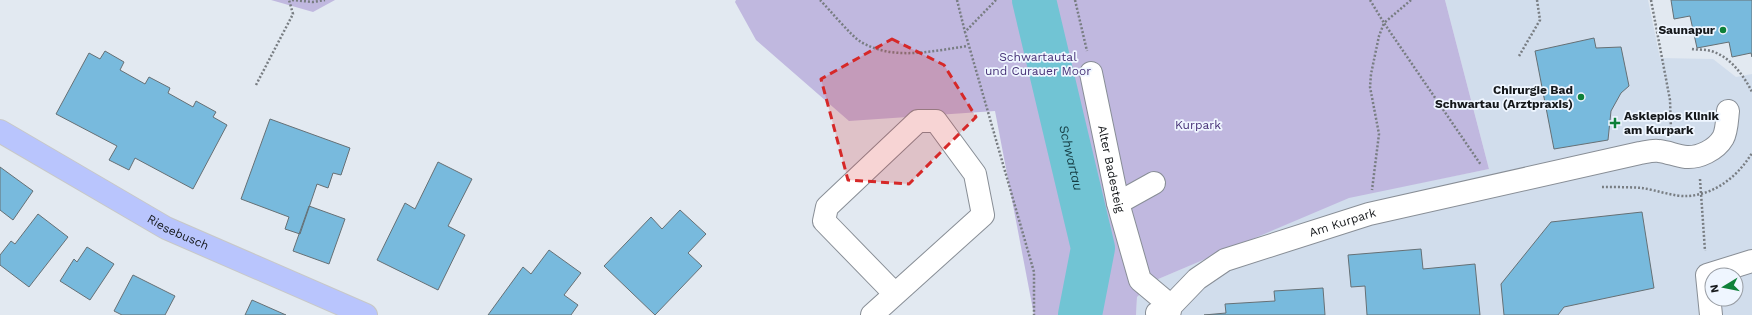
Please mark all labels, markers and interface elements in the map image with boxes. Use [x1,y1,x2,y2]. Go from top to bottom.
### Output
place label: Saunapur [1658,23,1716,37]
marker: Saunapur [1718,25,1728,35]
park label: Schwartautal und Curauer Moor [985,50,1091,78]
place label: Chirurgie Bad Schwartau (Arztpraxis) [1435,83,1573,111]
marker: Chirurgie Bad Schwartau (Arztpraxis) [1576,92,1586,102]
place label: Asklepios Klinik am Kurpark [1624,109,1720,137]
marker: Asklepios Klinik am Kurpark [1609,117,1621,129]
park label: Kurpark [1175,118,1221,132]
water label: Schwartau [1056,123,1087,192]
street label: Alter Badesteig [1095,124,1128,215]
street label: Am Kurpark [1307,206,1378,240]
street label: Riesebusch [145,212,211,253]
north arrow [1704,267,1744,307]
text: N [1708,284,1722,294]

